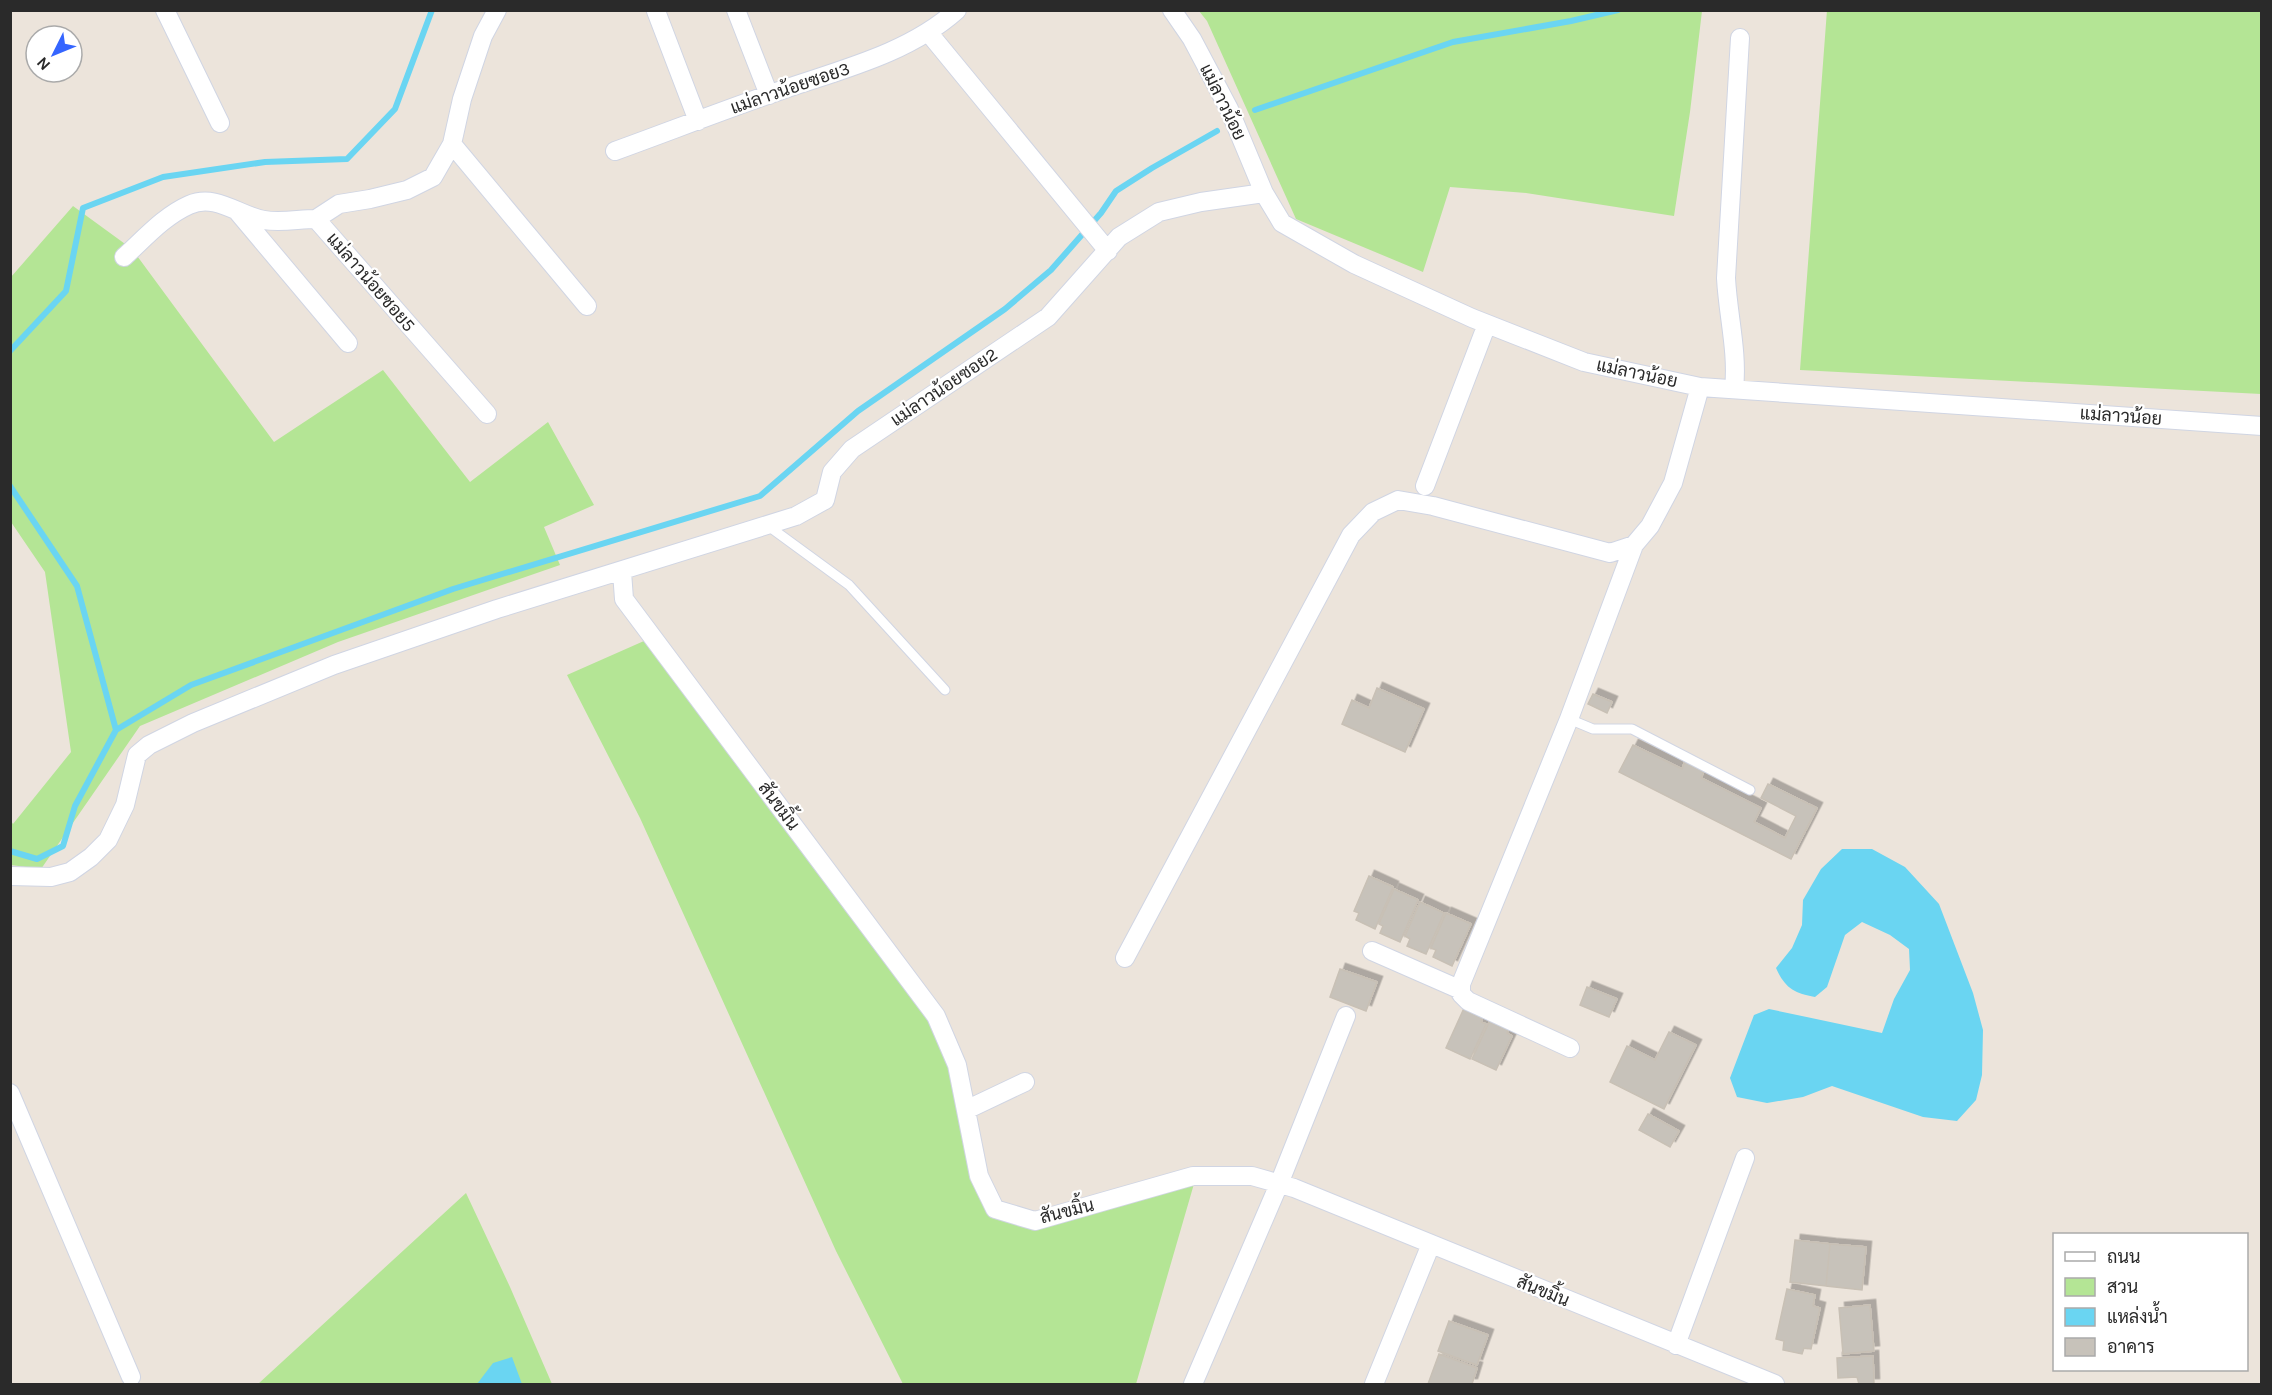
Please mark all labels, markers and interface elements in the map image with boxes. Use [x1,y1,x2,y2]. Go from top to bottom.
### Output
north arrow [24,24,84,84]
text: N [33,53,54,75]
street label: แม่ลาวน้อยซอย3 [727,56,853,119]
street label: แม่ลาวน้อย [1195,60,1252,144]
street label: แม่ลาวน้อยซอย5 [322,227,421,336]
street label: แม่ลาวน้อยซอย2 [886,342,1002,431]
street label: แม่ลาวน้อย [1595,353,1680,392]
street label: แม่ลาวน้อย [2079,401,2163,430]
street label: สันขมิ้น [754,775,808,835]
street label: สันขมิ้น [1037,1190,1096,1228]
legend [2053,1233,2248,1371]
text: ถนน [2107,1246,2140,1268]
street label: สันขมิ้น [1513,1267,1574,1312]
text: สวน [2107,1276,2138,1298]
text: แหล่งน้ำ [2107,1301,2168,1328]
text: อาคาร [2107,1336,2155,1358]

